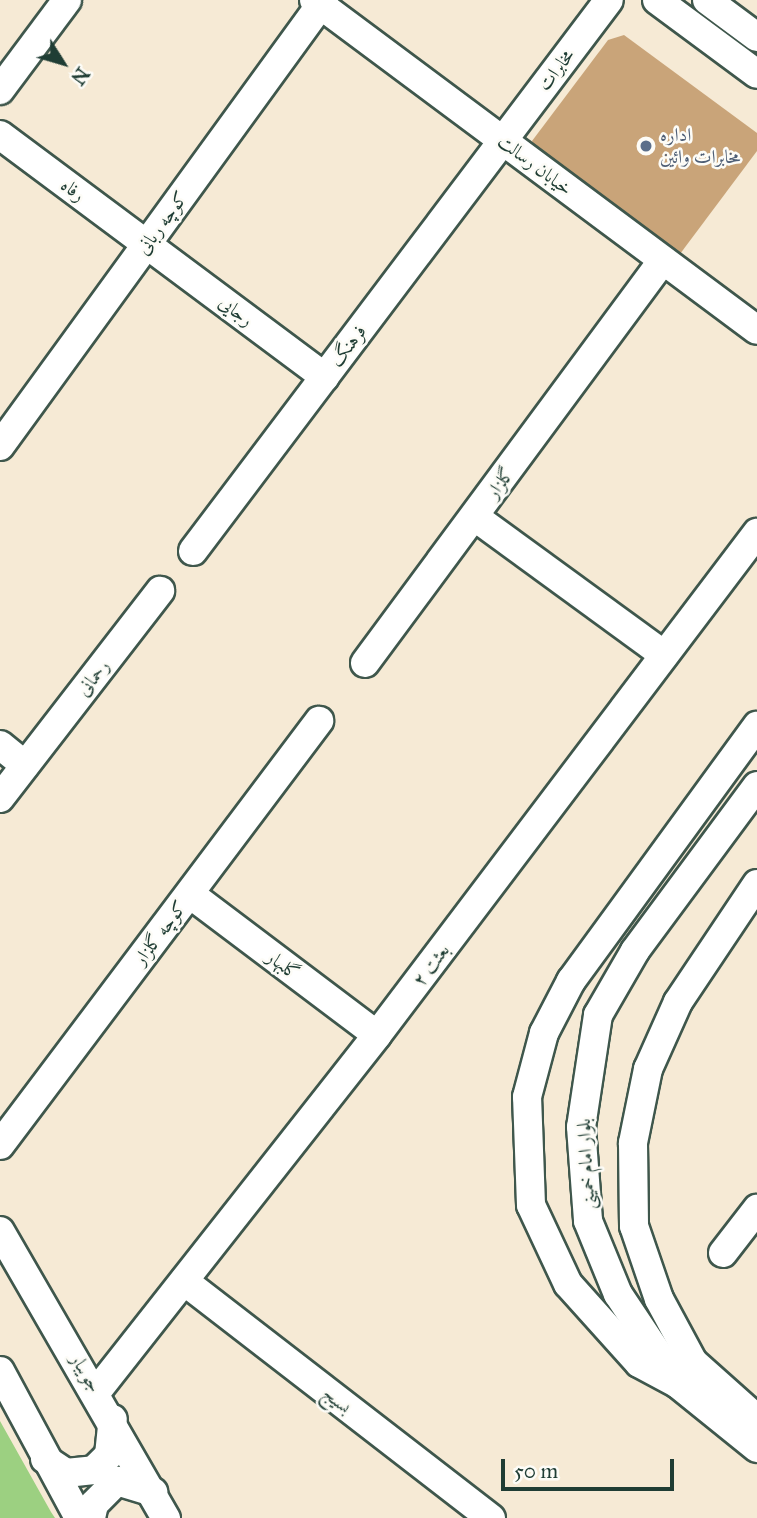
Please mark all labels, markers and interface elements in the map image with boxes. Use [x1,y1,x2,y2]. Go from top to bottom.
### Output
north arrow [28,28,98,98]
street label: مخابرات [533,45,579,95]
text: N [66,63,94,89]
place label: اداره مخابرات وائین [660,124,740,168]
street label: خیابان رسالت [493,130,577,200]
marker: اداره مخابرات وائین [638,138,654,154]
street label: رفاه [56,174,90,206]
street label: کوچه ربانی [131,187,193,259]
street label: رجایی [214,291,258,331]
street label: فرهنگ [325,320,371,372]
street label: گلزار [481,463,519,503]
street label: رحمانی [72,655,114,701]
street label: کوچه گلزار [128,896,192,970]
street label: بعثت ۲ [408,939,454,991]
street label: گلبهار [262,945,304,985]
street label: بلوار امام خمینی [572,1118,600,1210]
street label: جویبار [66,1349,106,1397]
street label: بسیج [318,1382,356,1418]
scale bar [505,1444,678,1488]
text: 50 m [514,1458,558,1484]

